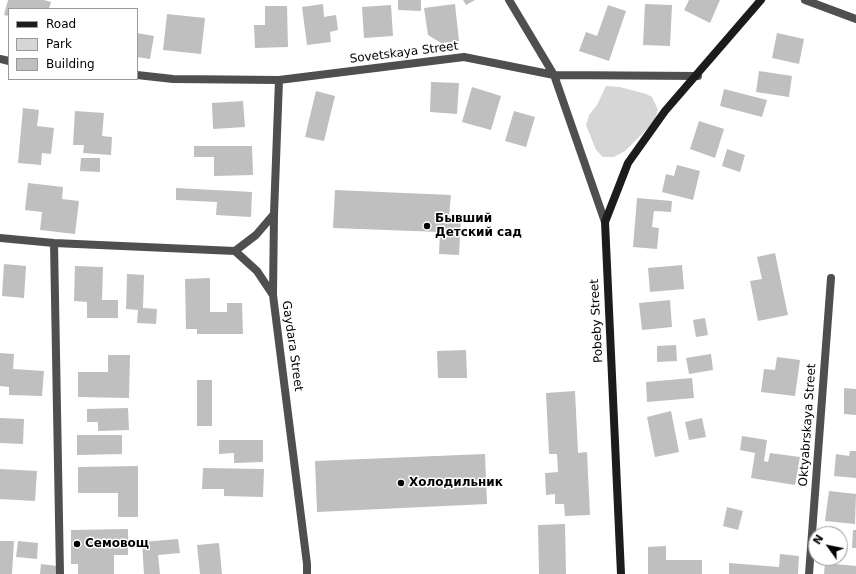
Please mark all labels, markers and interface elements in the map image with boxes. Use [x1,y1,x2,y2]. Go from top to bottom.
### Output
legend [8,8,138,80]
text: Road [46,17,76,31]
text: Park [46,37,72,51]
street label: Sovetskaya Street [349,39,459,67]
text: Building [46,57,95,71]
place label: Бывший Детский сад [435,212,522,240]
marker: Бывший Детский сад [422,221,432,231]
street label: Pobeby Street [588,279,606,363]
street label: Gaydara Street [279,300,305,392]
street label: Oktyabrskaya Street [797,363,819,487]
place label: Холодильник [409,476,503,490]
marker: Холодильник [396,478,406,488]
north arrow [808,526,848,566]
text: N [810,532,826,547]
place label: Семовощ [85,537,149,551]
marker: Семовощ [72,539,82,549]

